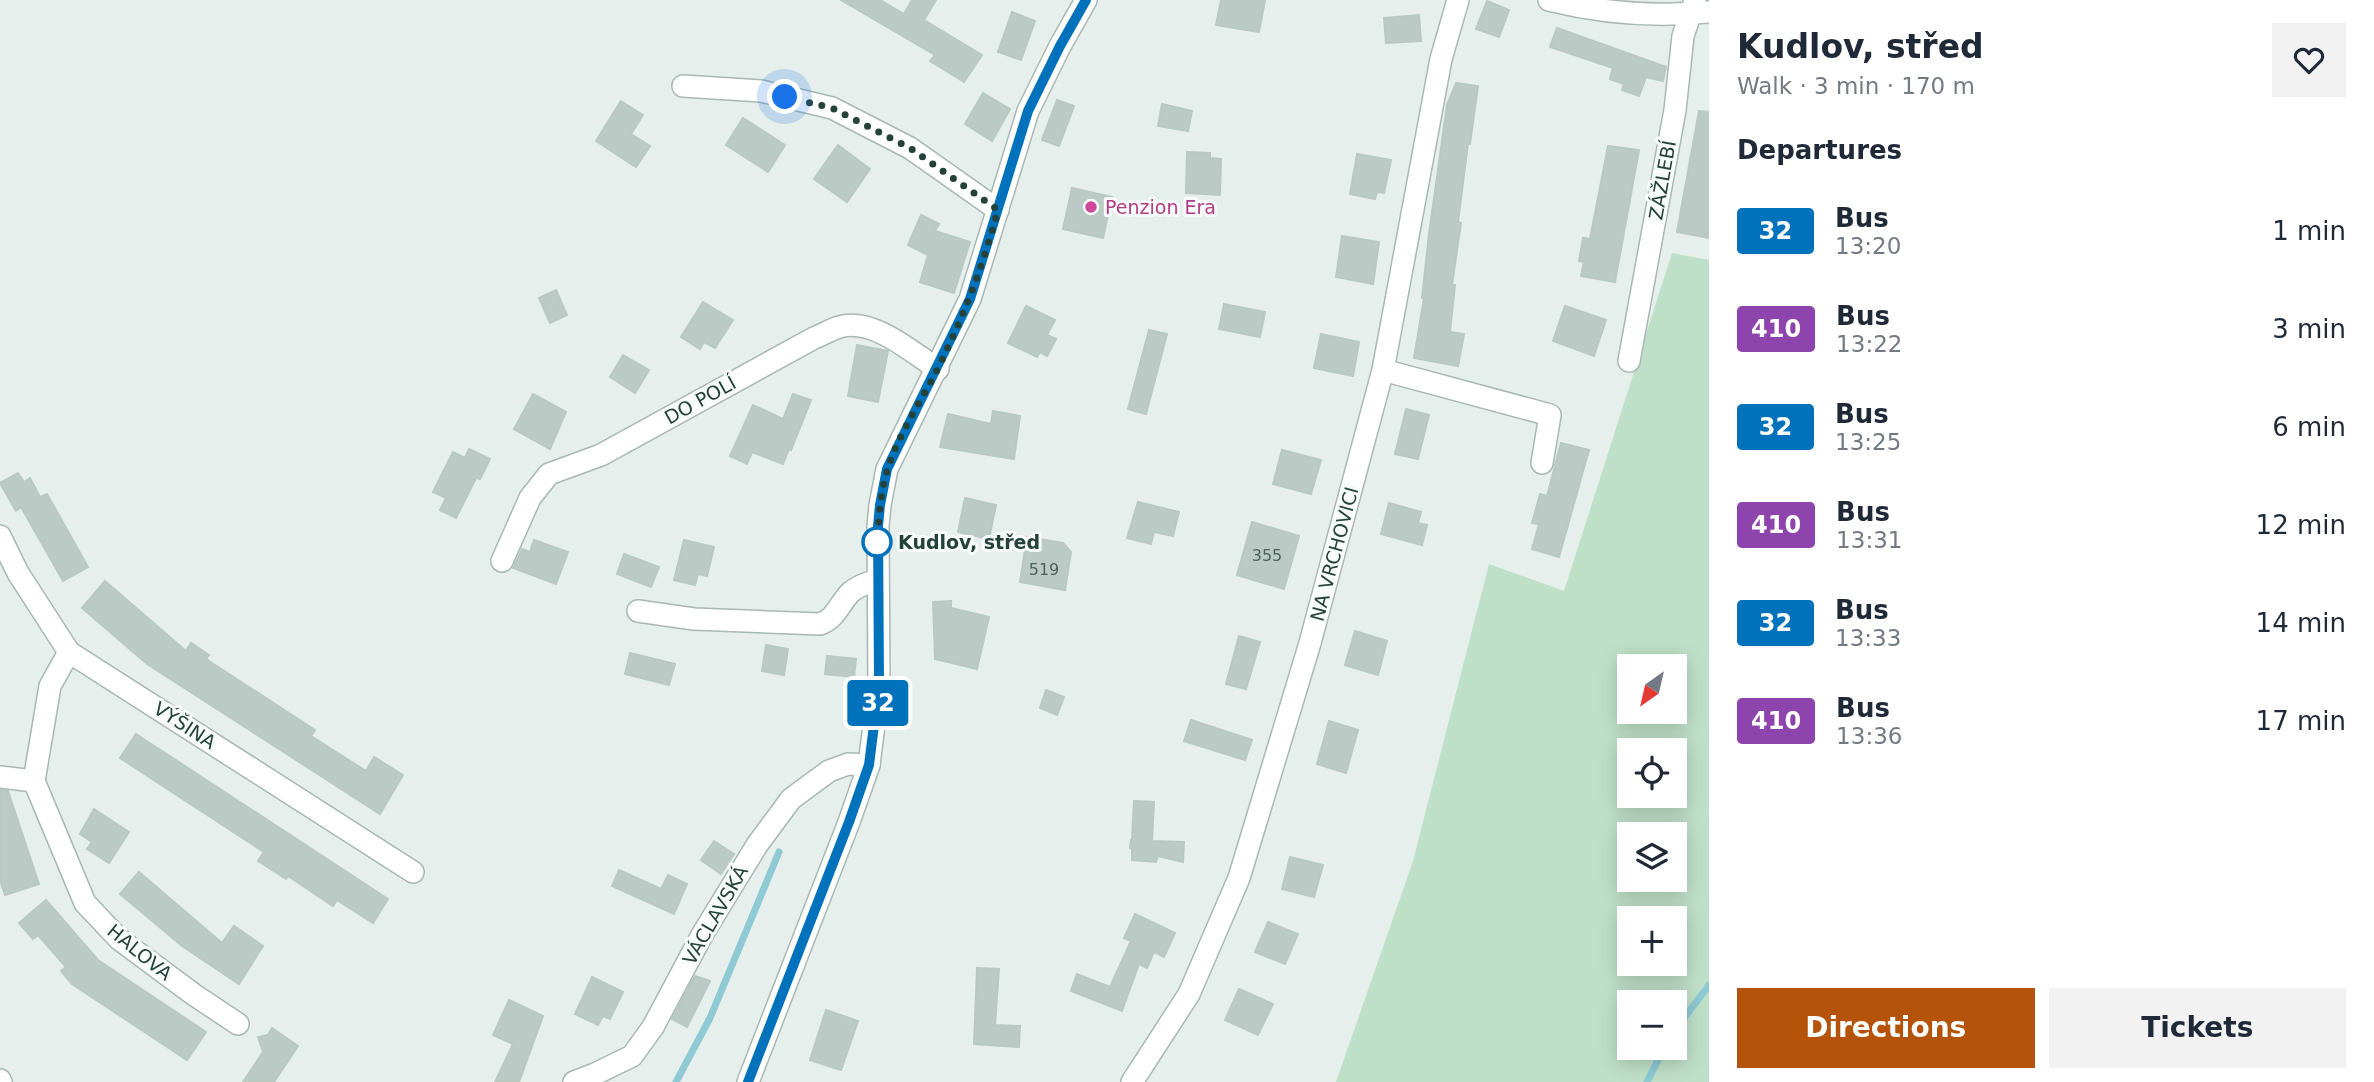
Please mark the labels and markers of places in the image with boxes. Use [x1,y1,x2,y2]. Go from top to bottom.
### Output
place label: Penzion Era [1105,196,1216,218]
marker: Penzion Era [1083,199,1099,215]
marker: Kudlov, střed [862,527,892,557]
place label: Kudlov, střed [898,531,1040,553]

